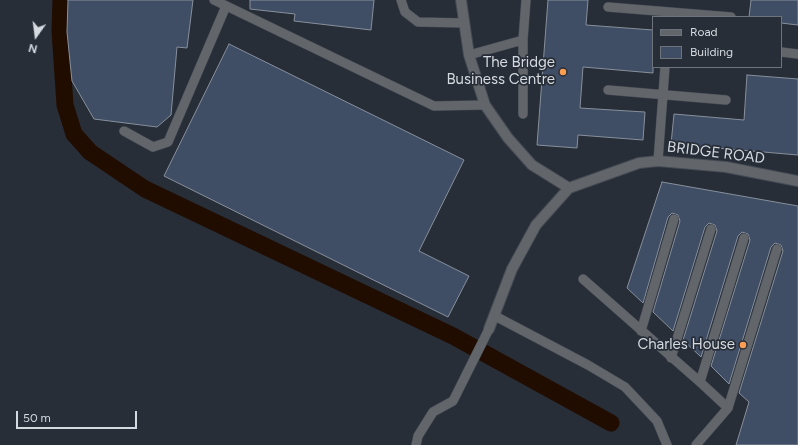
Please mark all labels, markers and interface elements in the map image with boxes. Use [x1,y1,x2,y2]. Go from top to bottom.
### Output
north arrow [16,16,56,56]
legend [652,16,782,68]
text: Road [690,25,718,39]
text: N [27,41,39,55]
text: Building [690,45,733,59]
place label: The Bridge Business Centre [446,54,555,89]
marker: The Bridge Business Centre [558,67,568,77]
street label: BRIDGE ROAD [666,138,766,168]
place label: Charles House [637,336,735,354]
marker: Charles House [738,340,748,350]
scale bar [18,403,139,429]
text: 50 m [23,411,51,425]

